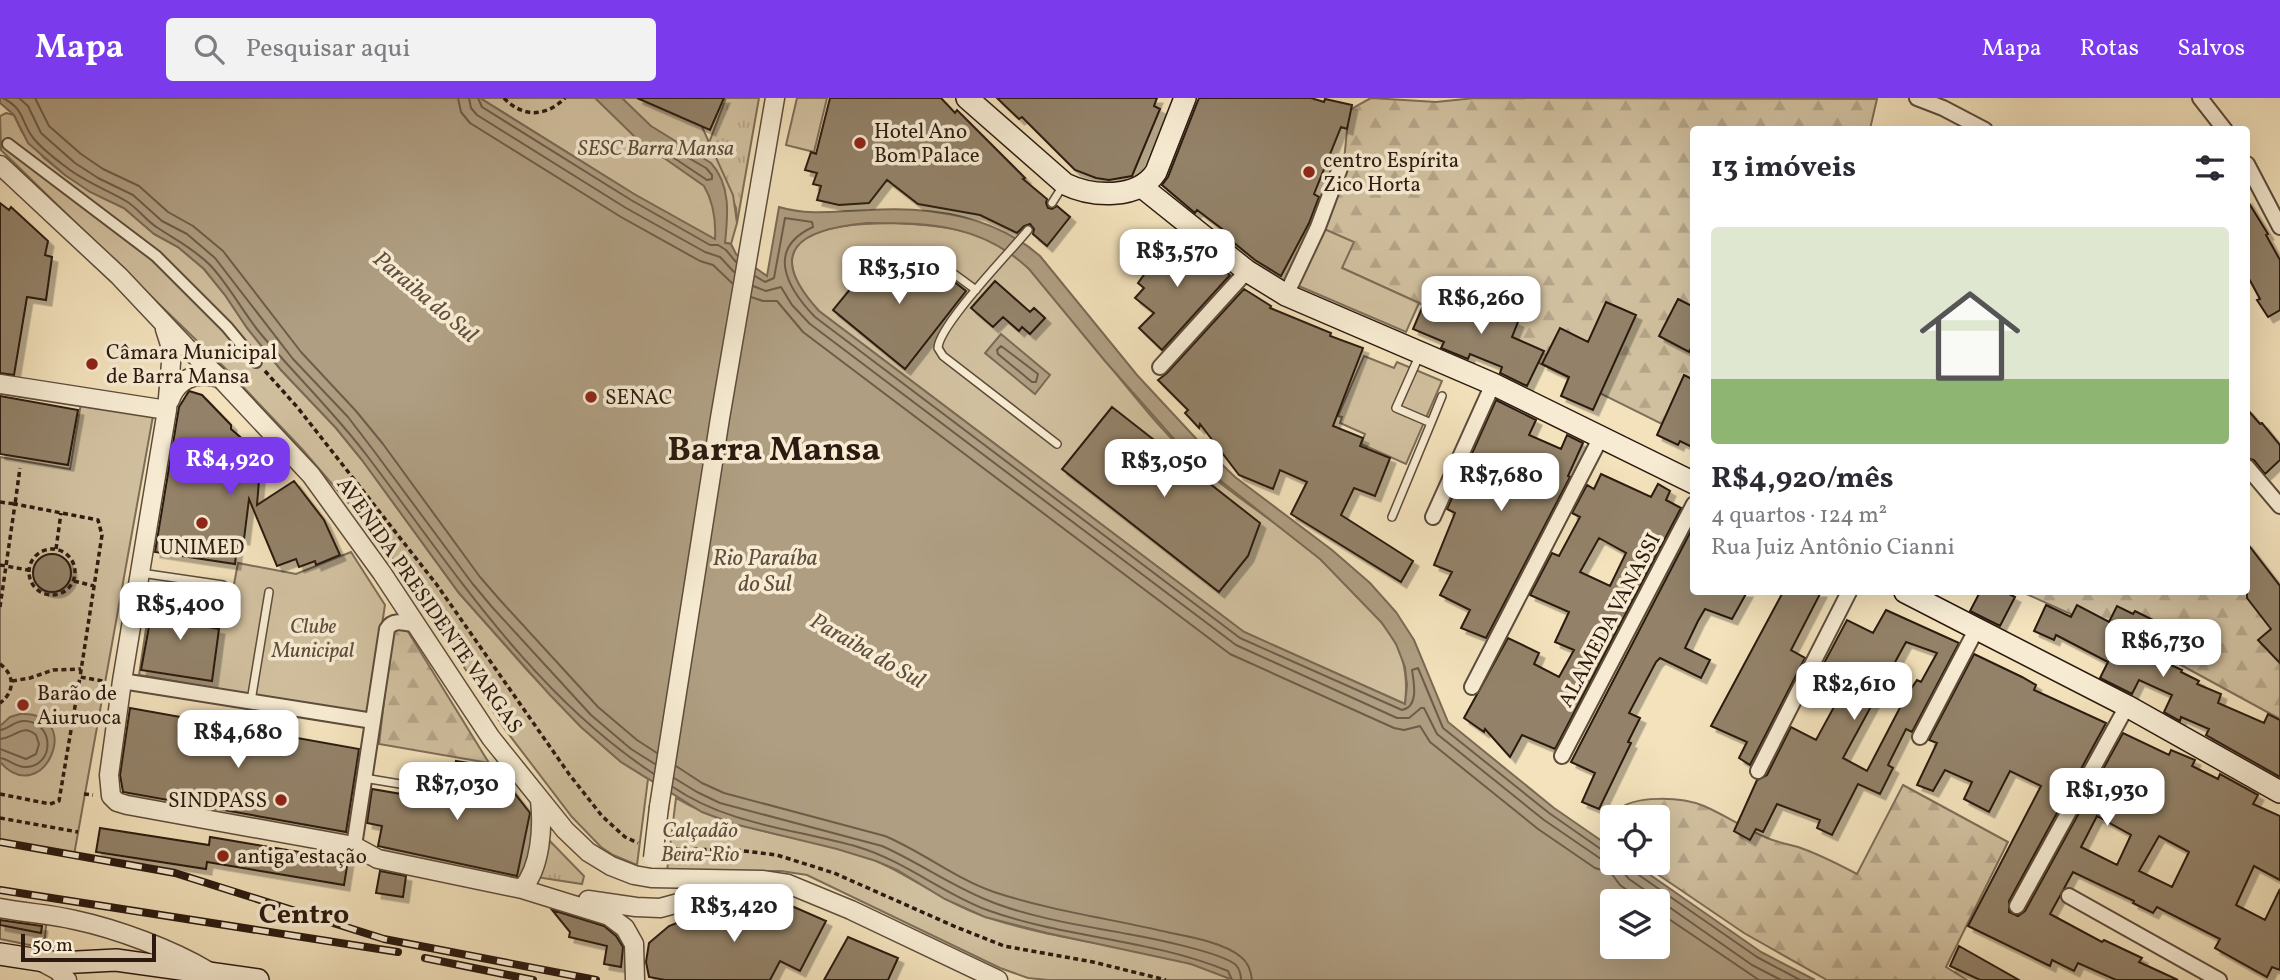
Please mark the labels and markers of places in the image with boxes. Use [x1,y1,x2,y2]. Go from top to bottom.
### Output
place label: Hotel Ano Bom Palace [874,118,980,171]
marker: Hotel Ano Bom Palace [852,135,868,151]
place label: centro Espírita Zico Horta [1323,147,1459,200]
marker: centro Espírita Zico Horta [1301,164,1317,180]
pin: R$3,570 [1112,230,1242,289]
pin: R$3,510 [834,246,964,306]
pin: R$6,260 [1416,276,1546,336]
place label: Câmara Municipal de Barra Mansa [106,339,277,392]
marker: Câmara Municipal de Barra Mansa [84,356,100,372]
place label: SENAC [605,384,672,413]
marker: SENAC [583,389,599,405]
pin: R$4,920 [165,438,295,497]
pin: R$3,050 [1099,440,1229,499]
pin: R$7,680 [1436,454,1566,513]
marker: UNIMED [194,515,210,531]
place label: UNIMED [160,534,244,563]
pin: R$5,400 [115,582,245,642]
pin: R$6,730 [2098,620,2228,679]
pin: R$2,610 [1789,662,1919,722]
place label: Barão de Aiuruoca [37,680,122,733]
marker: Barão de Aiuruoca [15,697,31,713]
pin: R$4,680 [173,710,303,770]
pin: R$7,030 [392,762,522,822]
pin: R$1,930 [2042,768,2172,828]
place label: SINDPASS [168,787,267,816]
marker: SINDPASS [273,792,289,808]
place label: antiga estação [237,843,367,872]
marker: antiga estação [215,848,231,864]
pin: R$3,420 [669,884,799,944]

